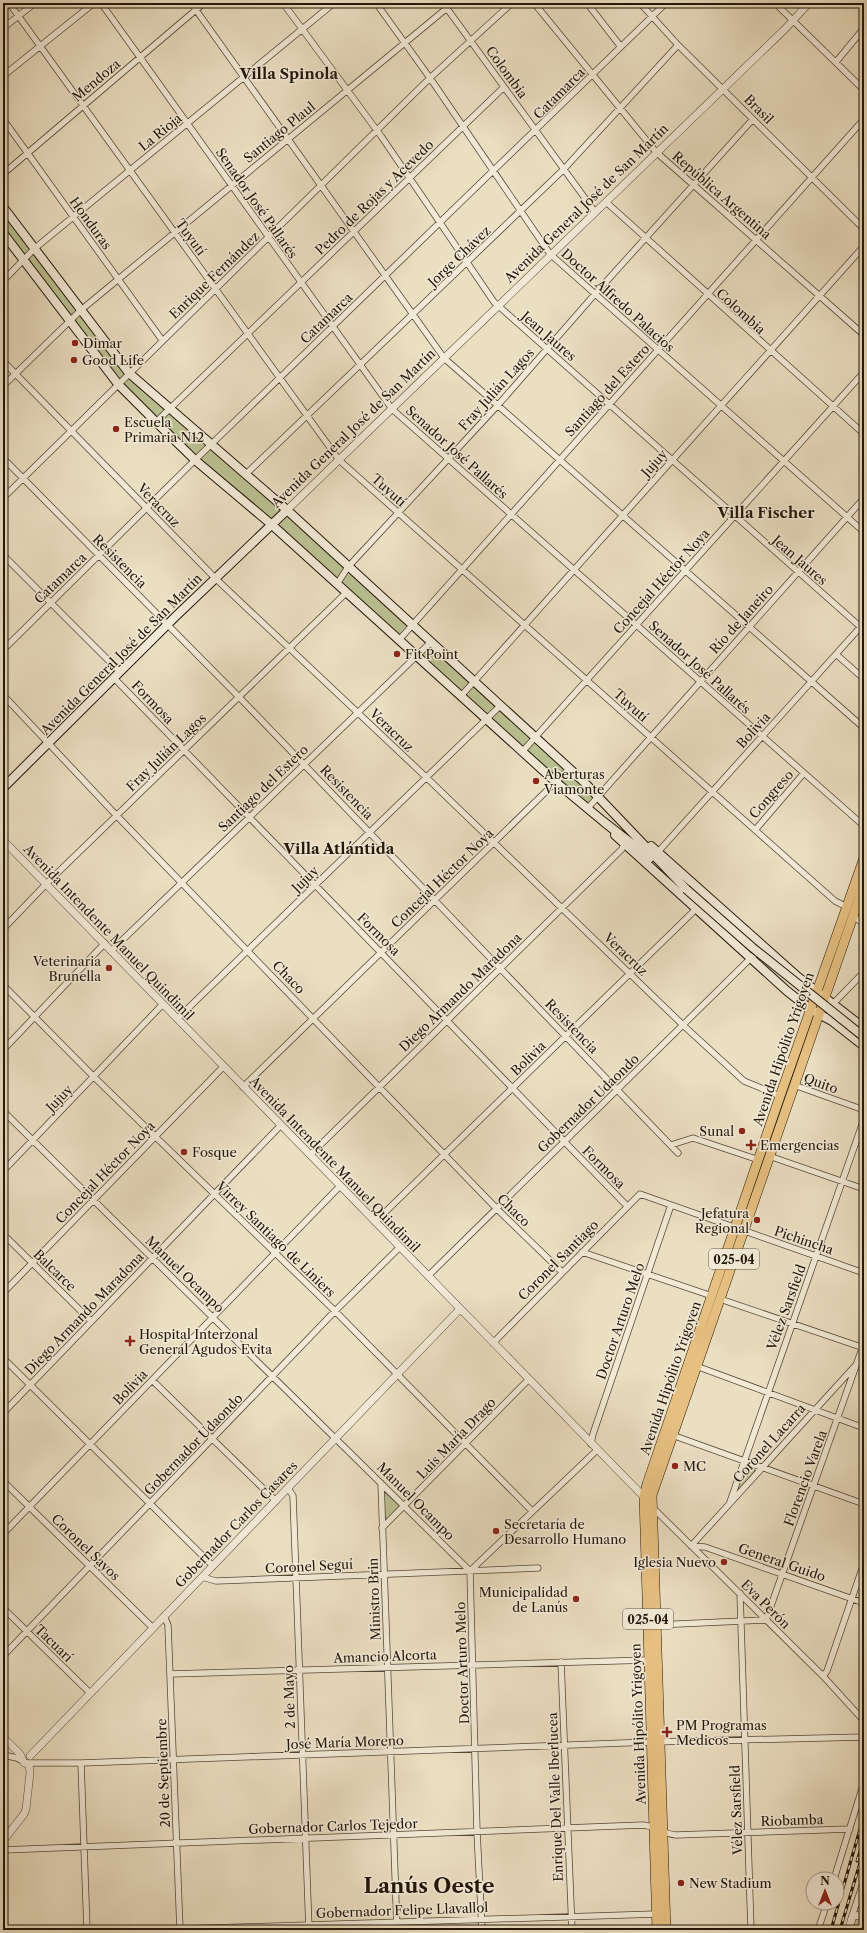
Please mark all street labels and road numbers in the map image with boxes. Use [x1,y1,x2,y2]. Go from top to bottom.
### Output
street label: Colombia [483,43,531,101]
street label: Mendoza [69,55,123,105]
street label: Catamarca [530,64,588,122]
street label: Brasil [741,91,777,127]
street label: Santiago Plaul [240,98,318,166]
street label: La Rioja [135,110,185,154]
street label: Avenida General José de San Martín [500,120,671,286]
street label: Pedro de Rojas y Acevedo [311,136,437,258]
street label: Senador José Pallarés [213,145,301,262]
street label: República Argentina [669,148,775,242]
street label: Honduras [67,194,116,253]
street label: Tuyutí [172,216,210,258]
street label: Jorge Chávez [423,222,494,291]
street label: Enrique Fernández [166,228,263,322]
street label: Doctor Alfredo Palacios [558,245,678,355]
street label: Colombia [713,285,769,337]
street label: Catamarca [297,289,355,347]
street label: Jean Jaures [517,306,580,364]
street label: Santiago del Estero [561,341,653,439]
street label: Fray Julián Lagos [455,344,537,433]
street label: Avenida General José de San Martín [267,345,438,511]
street label: Senador José Pallarés [403,402,511,502]
street label: Jujuy [636,445,671,481]
street label: Tuyutí [368,470,410,510]
street label: Veracruz [134,479,184,530]
street label: Concejal Héctor Noya [610,525,713,637]
street label: Jean Jaures [768,530,831,588]
street label: Resistencia [90,531,150,591]
street label: Catamarca [31,549,89,607]
street label: Avenida General José de San Martín [36,570,205,739]
street label: Río de Janeiro [706,581,776,657]
street label: Senador José Pallarés [646,617,754,717]
street label: Formosa [129,677,178,727]
street label: Tuyutí [610,685,652,725]
street label: Veracruz [366,705,417,755]
street label: Fray Julián Lagos [123,709,210,794]
street label: Bolivia [733,709,773,751]
street label: Santiago del Estero [215,741,311,835]
street label: Resistencia [317,761,377,823]
street label: Congreso [746,766,796,822]
street label: Concejal Héctor Noya [388,825,497,931]
street label: Avenida Intendente Manuel Quindimil [20,840,198,1023]
street label: Jujuy [287,862,322,897]
street label: Formosa [354,909,404,959]
street label: Diego Armando Maradona [395,929,525,1055]
street label: Veracruz [600,929,651,979]
street label: Chaco [269,957,309,997]
street label: Avenida Hipólito Yrigoyen [749,970,817,1129]
street label: Resistencia [542,995,602,1057]
street label: Bolivia [507,1037,549,1079]
street label: Gobernador Udaondo [534,1050,642,1156]
street label: Quito [802,1069,840,1097]
street label: Avenida Intendente Manuel Quindimil [246,1072,424,1255]
street label: Jujuy [41,1081,76,1116]
street label: Concejal Héctor Noya [52,1117,158,1226]
street label: Formosa [579,1142,629,1192]
street label: Virrey Santiago de Liniers [212,1177,339,1300]
street label: Chaco [494,1190,534,1230]
street label: Coronel Santiago [515,1217,601,1303]
street label: Pichincha [772,1222,836,1258]
street label: Manuel Ocampo [142,1232,228,1316]
street label: Balcarce [30,1246,80,1294]
street label: Diego Armando Maradona [21,1248,147,1378]
road number: 025-04 [709,1249,759,1269]
street label: Doctor Arturo Melo [593,1260,648,1381]
street label: Vélez Sarsfield [763,1262,809,1353]
street label: Avenida Hipólito Yrigoyen [636,1299,704,1458]
street label: Bolivia [109,1366,151,1408]
street label: Gobernador Udaondo [140,1390,246,1498]
street label: Luis María Drago [413,1394,499,1482]
street label: Coronel Lacarra [729,1400,809,1486]
street label: Florencio Varela [780,1428,830,1528]
street label: Gobernador Carlos Casares [171,1457,301,1591]
street label: Manuel Ocampo [374,1459,458,1543]
street label: Coronel Sayos [49,1510,124,1584]
street label: General Guido [736,1540,828,1584]
street label: Coronel Seguí [265,1556,353,1576]
street label: Ministro Brin [365,1557,383,1641]
street label: Eva Perón [738,1576,794,1632]
street label: Doctor Arturo Melo [452,1602,472,1724]
road number: 025-04 [623,1609,673,1629]
street label: Tacuarí [32,1621,76,1665]
street label: Avenida Hipólito Yrigoyen [627,1643,649,1806]
street label: Amancio Alcorta [332,1646,437,1666]
street label: 2 de Mayo [280,1665,298,1729]
street label: Enrique Del Valle Iberlucea [544,1712,566,1882]
street label: 20 de Septiembre [153,1718,173,1828]
street label: José María Moreno [284,1732,404,1752]
street label: Vélez Sarsfield [726,1765,746,1856]
street label: Riobamba [760,1811,824,1829]
street label: Gobernador Carlos Tejedor [248,1815,419,1837]
street label: Gobernador Felipe Llavallol [316,1899,489,1921]

